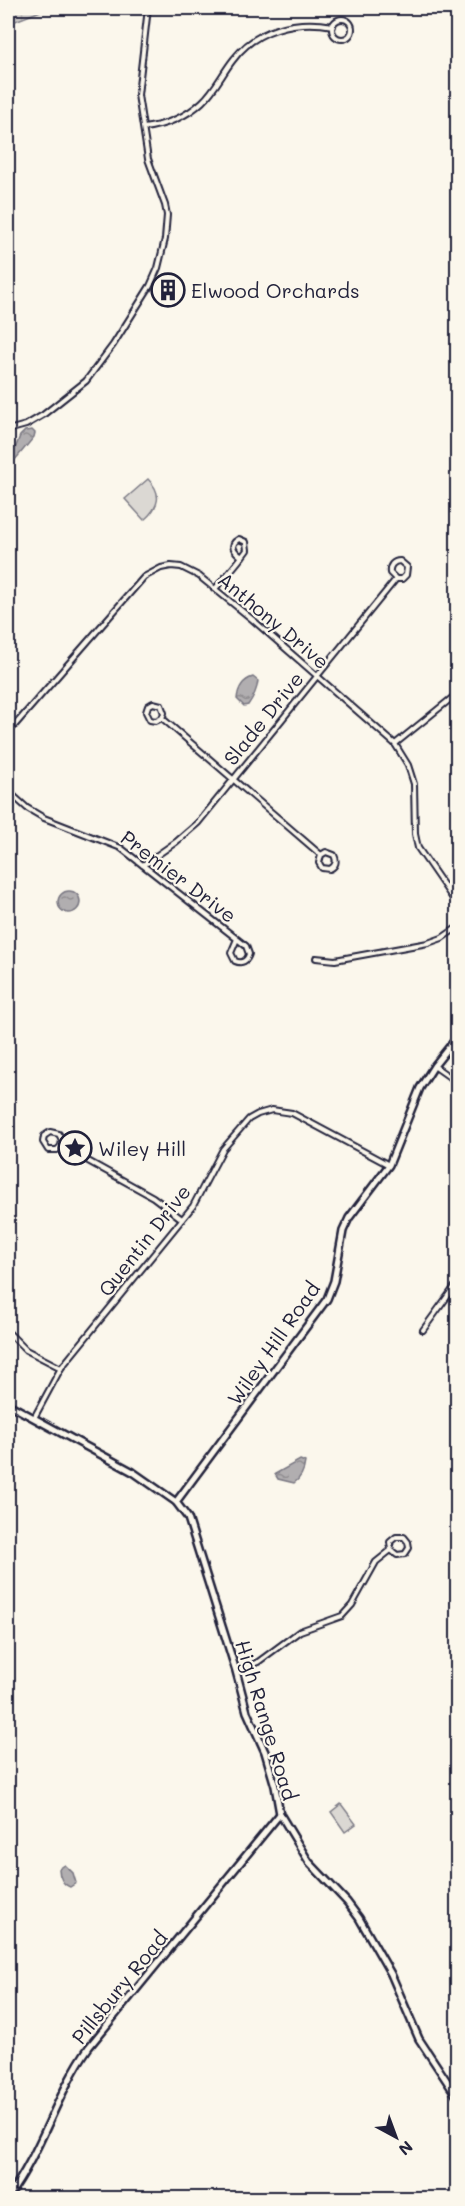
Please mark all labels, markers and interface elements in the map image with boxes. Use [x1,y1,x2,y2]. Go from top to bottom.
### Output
building icon: Elwood Orchards [150,272,186,308]
place label: Elwood Orchards [191,277,360,303]
street label: Anthony Drive [213,566,335,674]
street label: Slade Drive [217,666,309,770]
street label: Premier Drive [116,824,242,928]
place icon: Wiley Hill [57,1130,93,1166]
place label: Wiley Hill [98,1135,186,1161]
street label: Quentin Drive [92,1179,196,1301]
street label: Wiley Hill Road [221,1276,325,1410]
street label: High Range Road [230,1637,304,1803]
street label: Pillsbury Road [65,1925,173,2049]
north arrow [366,2107,426,2167]
text: N [395,2137,418,2161]

